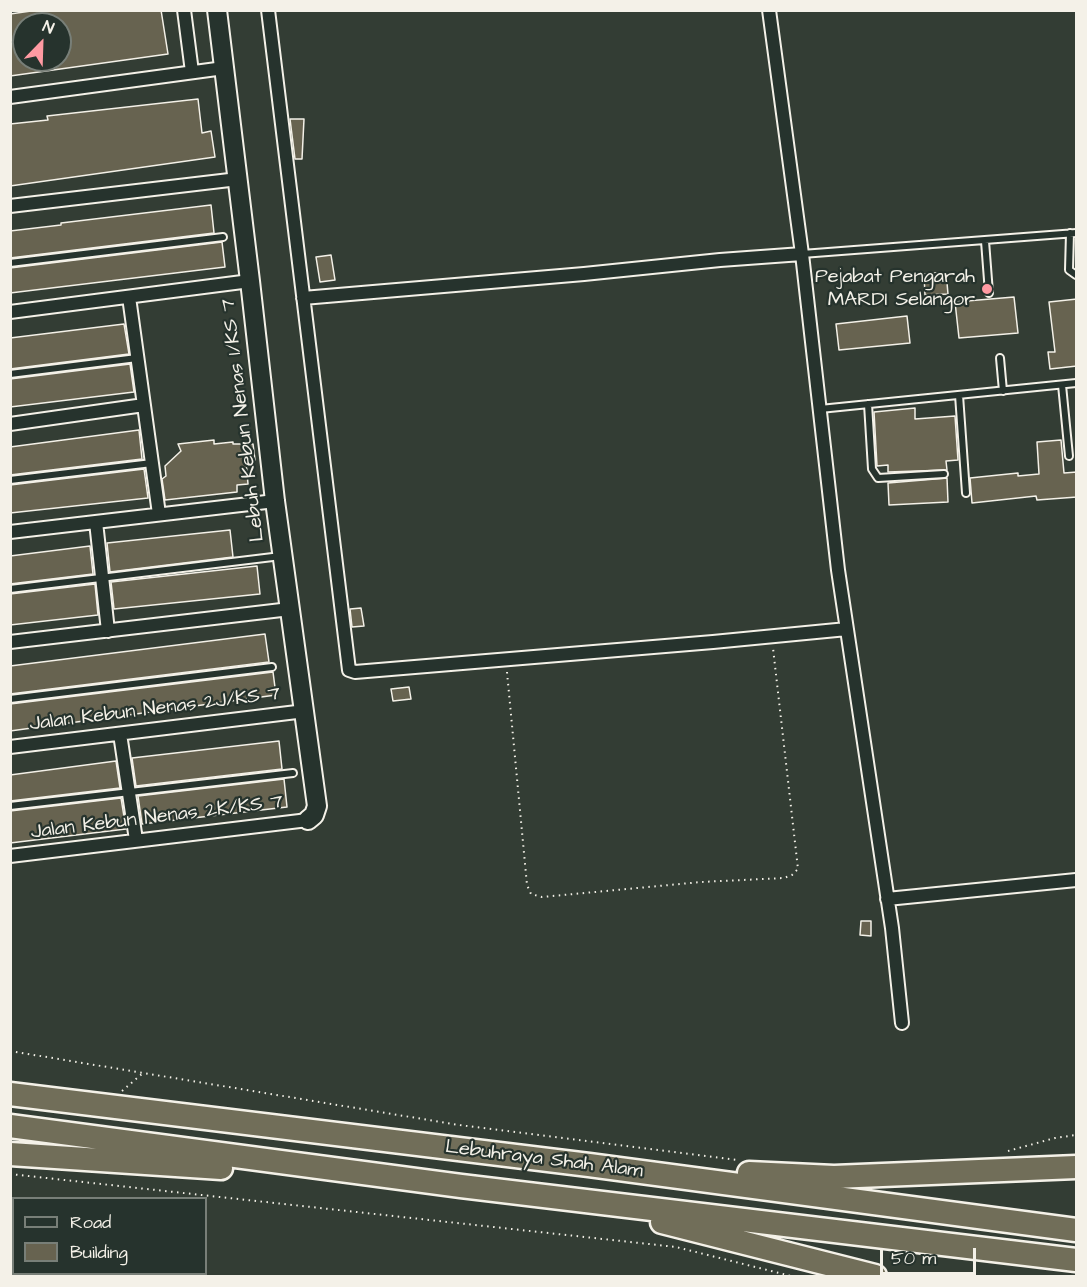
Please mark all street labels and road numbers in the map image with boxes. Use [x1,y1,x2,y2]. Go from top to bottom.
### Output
street label: Lebuh Kebun Nenas 1/KS 7 [217,297,271,543]
street label: Jalan Kebun Nenas 2J/KS 7 [28,683,282,737]
street label: Jalan Kebun Nenas 2K/KS 7 [30,791,284,845]
street label: Lebuhraya Shah Alam [444,1136,644,1184]

